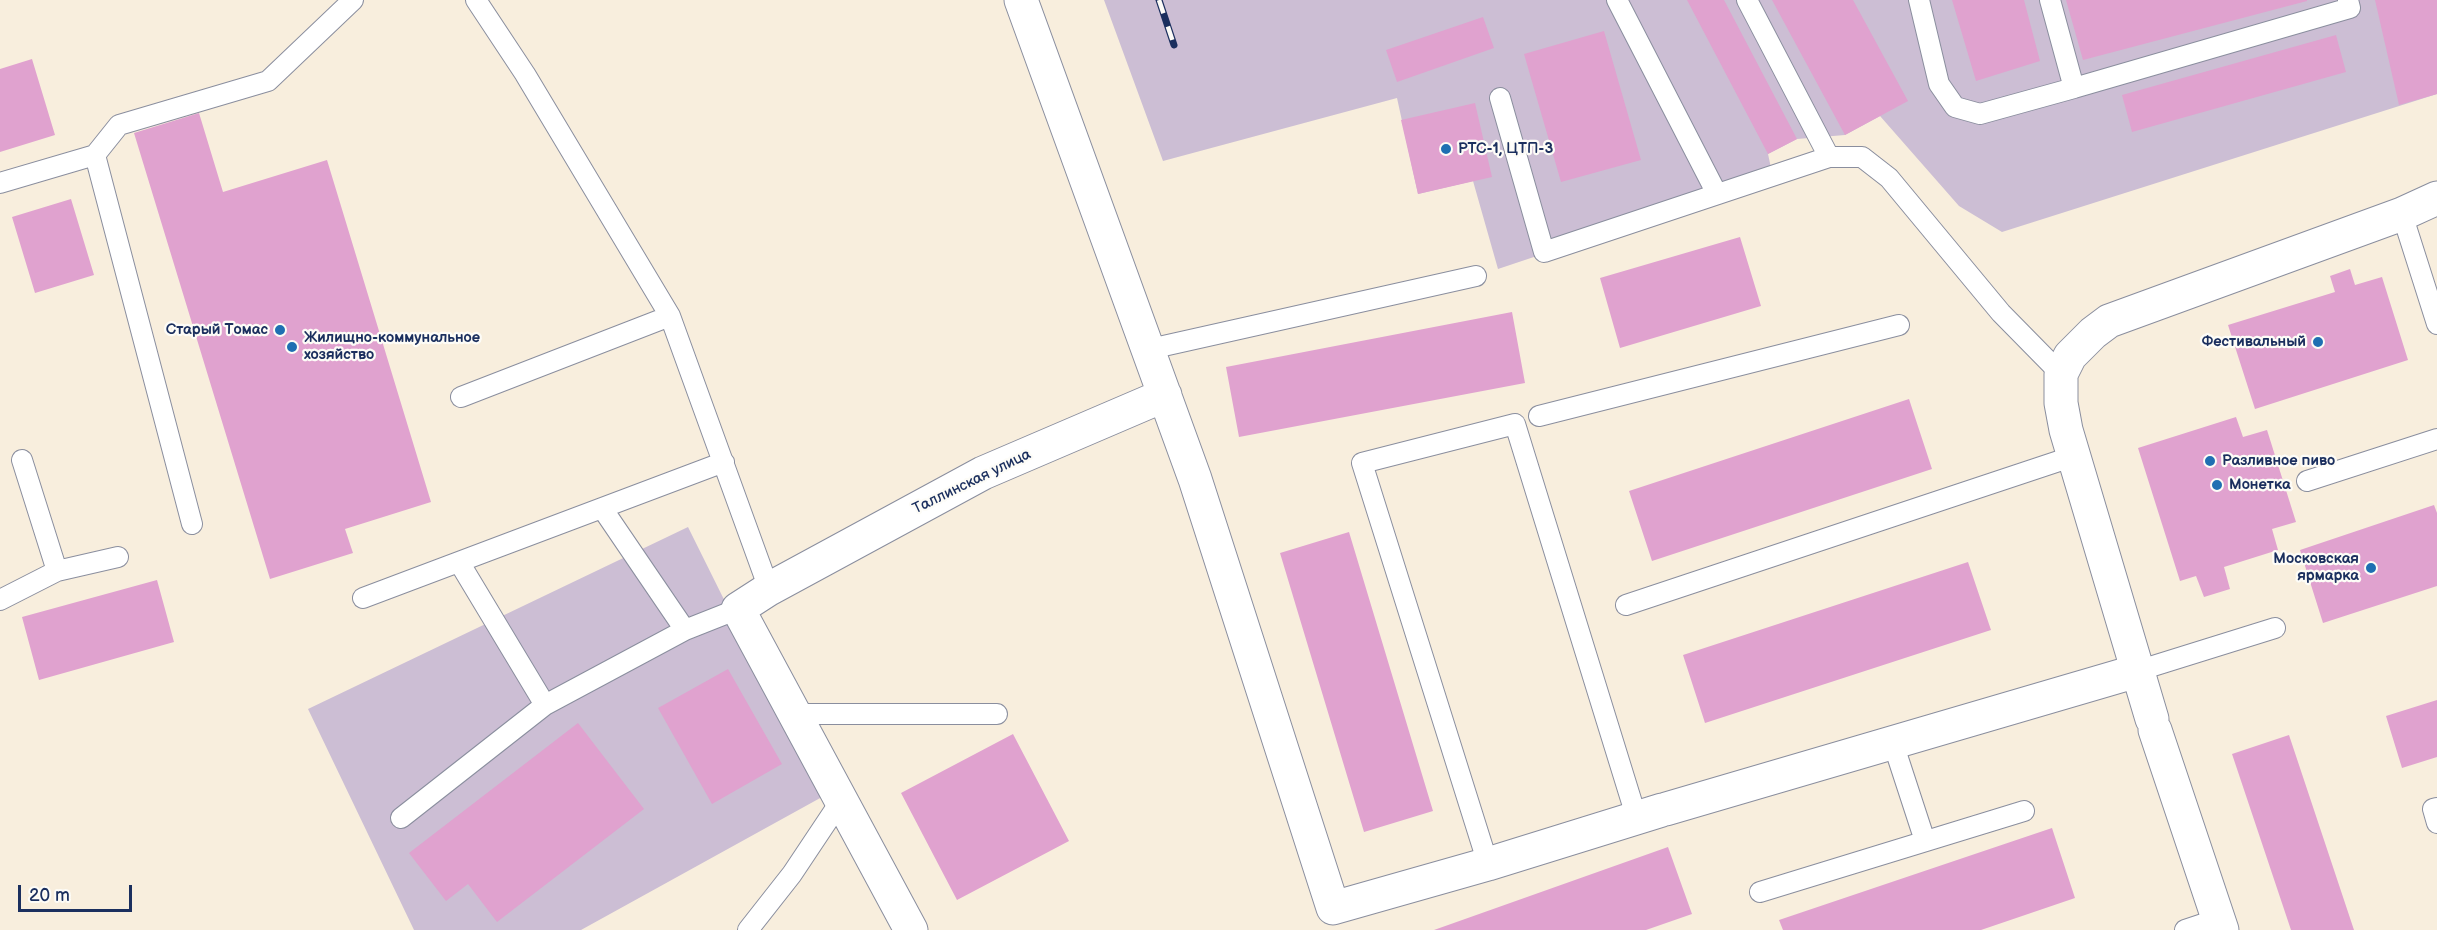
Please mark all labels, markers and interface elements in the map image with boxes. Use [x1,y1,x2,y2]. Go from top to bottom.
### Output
place label: РТС-1, ЦТП-3 [1458,140,1553,158]
marker: РТС-1, ЦТП-3 [1439,142,1453,156]
place label: Старый Томас [166,321,268,339]
marker: Старый Томас [273,323,287,337]
place label: Жилищно-коммунальное хозяйство [304,329,480,364]
place label: Фестивальный [2202,333,2306,351]
marker: Фестивальный [2311,335,2325,349]
marker: Жилищно-коммунальное хозяйство [285,340,299,354]
street label: Таллинская улица [910,446,1034,518]
place label: Разливное пиво [2222,452,2335,470]
marker: Разливное пиво [2203,454,2217,468]
place label: Монетка [2229,476,2291,494]
marker: Монетка [2210,478,2224,492]
place label: Московская ярмарка [2273,550,2359,585]
marker: Московская ярмарка [2364,561,2378,575]
scale bar [21,873,135,911]
text: 20 m [29,885,70,906]

